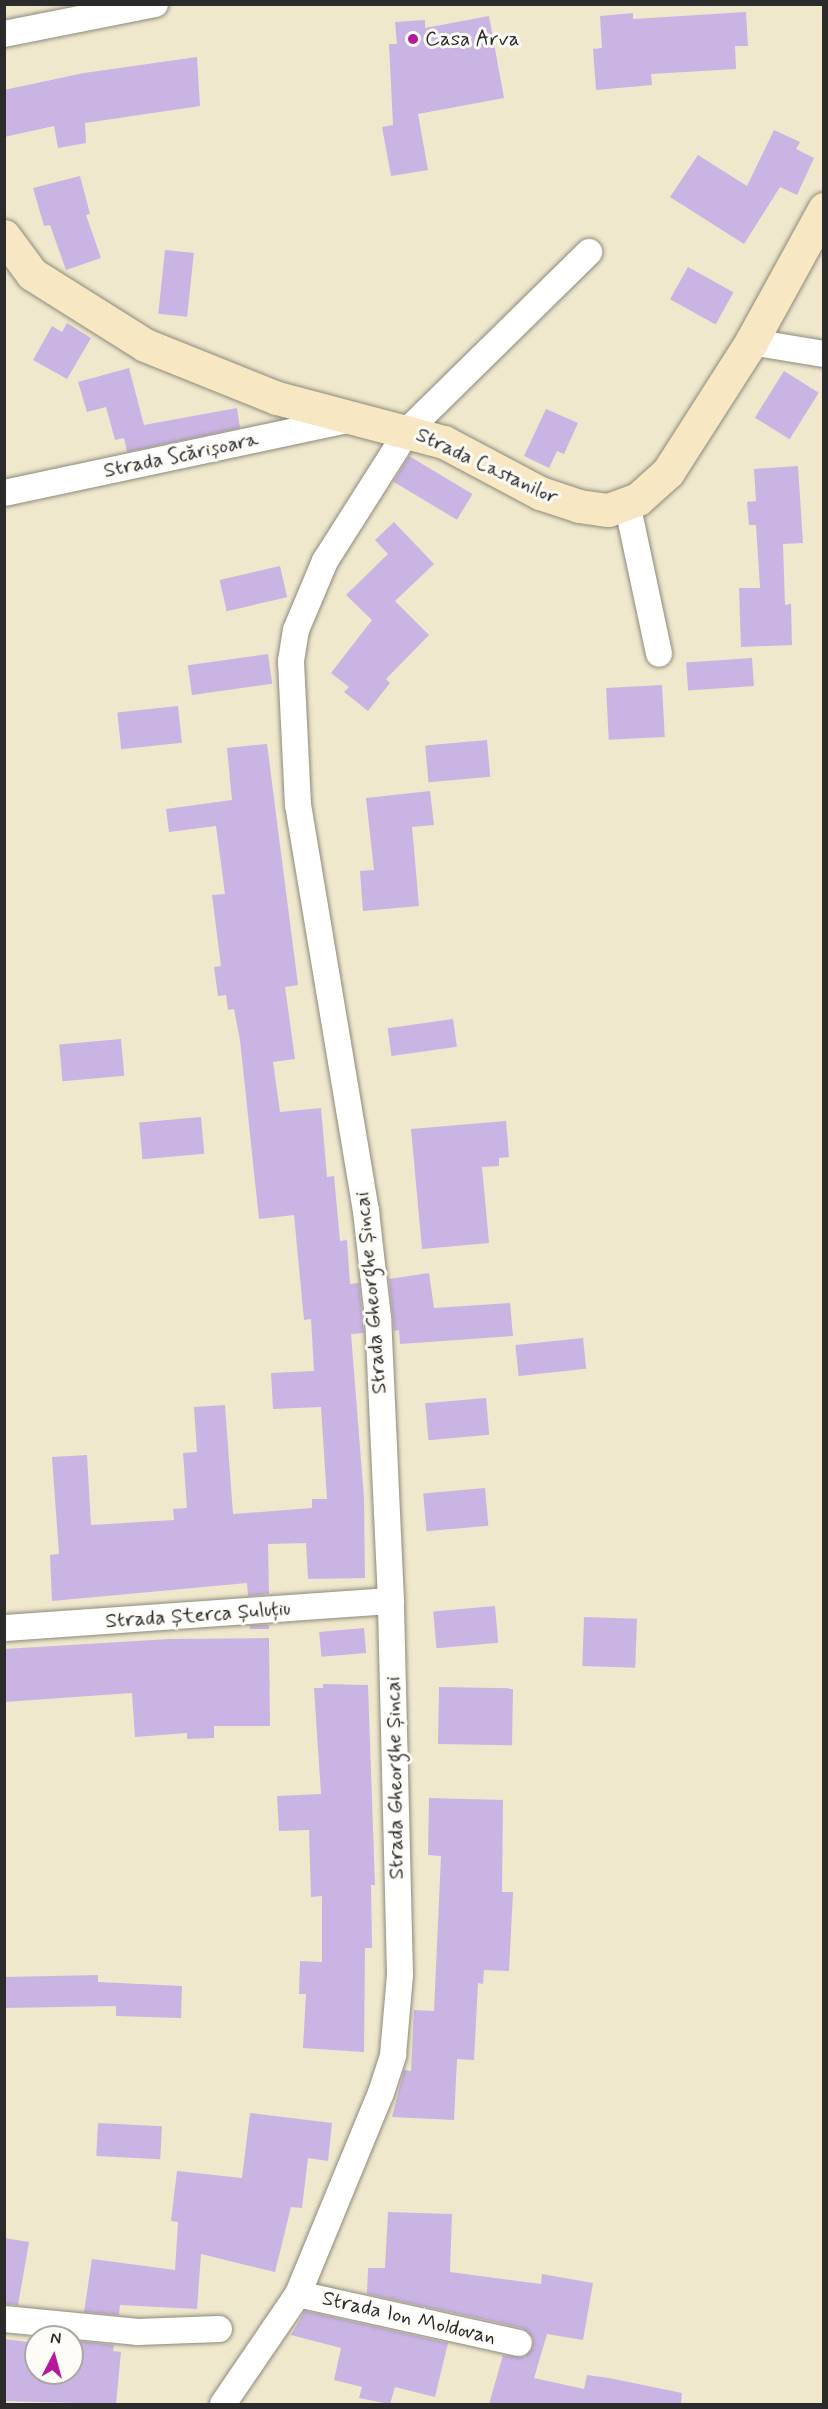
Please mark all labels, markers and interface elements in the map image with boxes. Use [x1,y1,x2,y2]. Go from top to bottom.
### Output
place label: Casa Arva [425,26,519,52]
marker: Casa Arva [406,32,420,46]
street label: Strada Castanilor [412,422,562,510]
street label: Strada Scărișoara [100,426,262,484]
street label: Strada Gheorghe Șincai [349,1189,393,1397]
street label: Strada Șterca Șuluțiu [105,1596,291,1634]
street label: Strada Gheorghe Șincai [381,1675,409,1881]
street label: Strada Ion Moldovan [317,2285,501,2351]
north arrow [24,2325,84,2385]
text: N [49,2328,62,2350]

